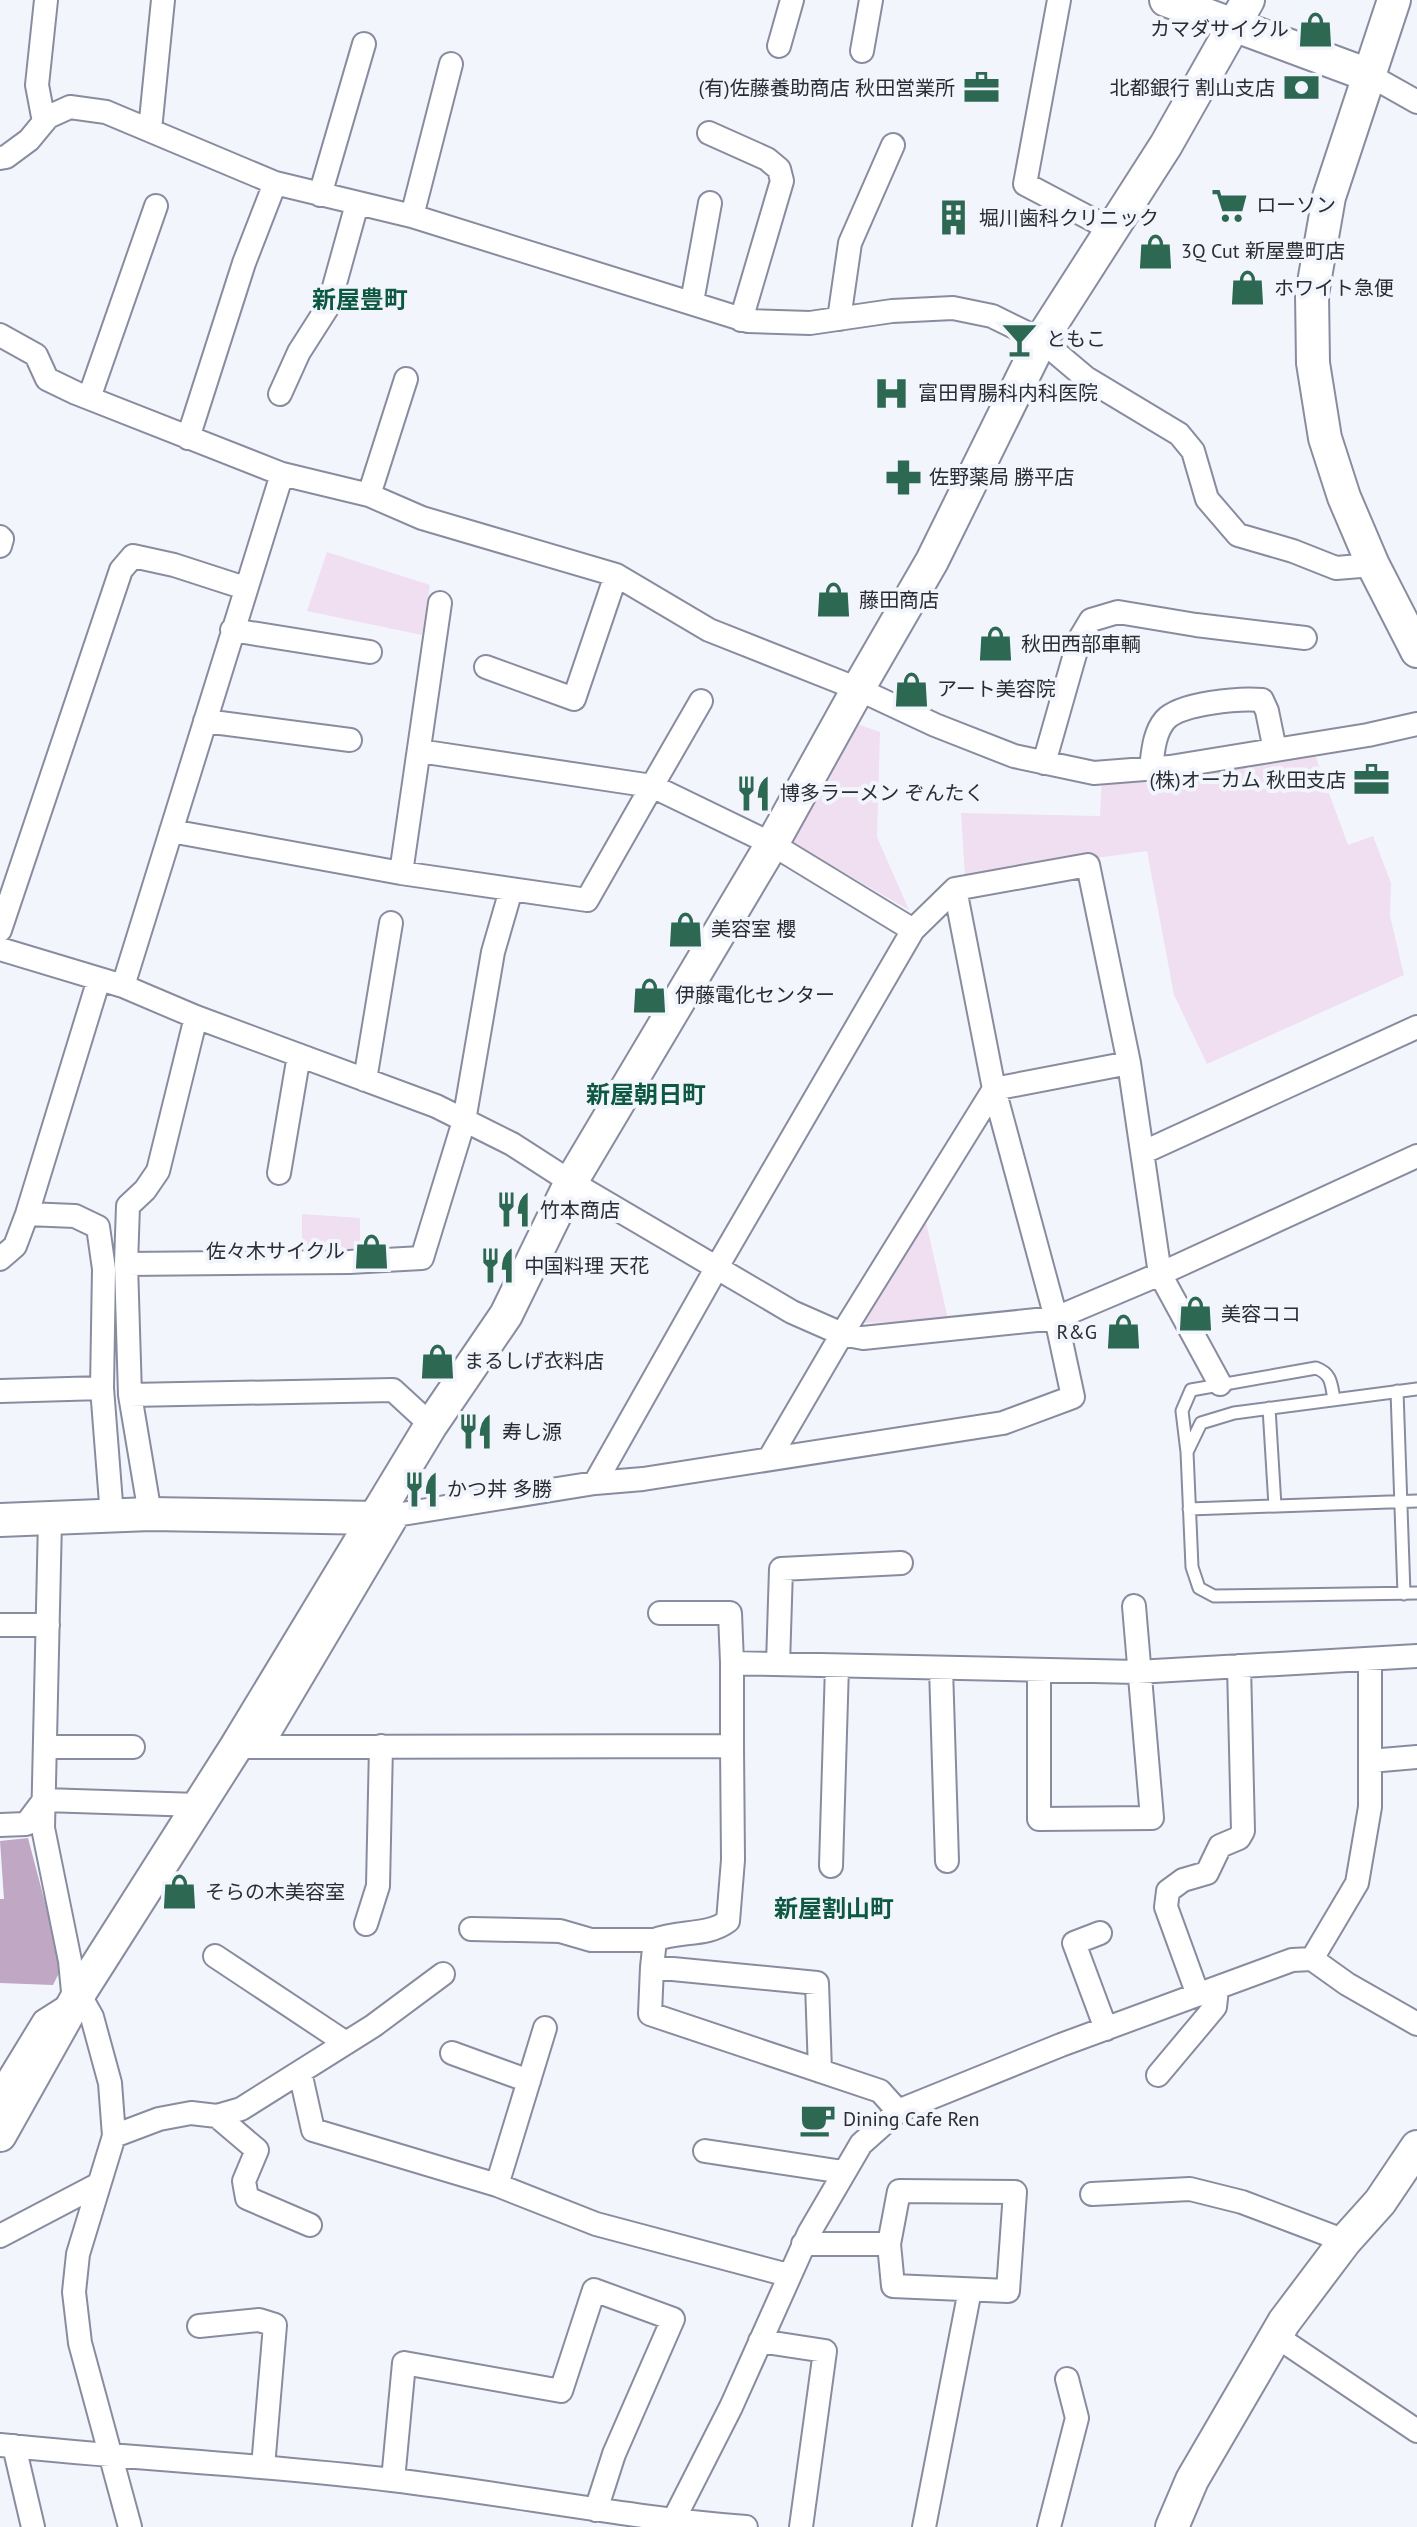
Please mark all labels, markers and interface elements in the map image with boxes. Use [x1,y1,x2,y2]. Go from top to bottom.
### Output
shop icon: カマダサイクル [1296,10,1334,48]
place label: カマダサイクル [1150,16,1289,42]
office icon: (有)佐藤養助商店 秋田営業所 [962,69,1000,107]
bank icon: 北都銀行 割山支店 [1282,69,1320,107]
place label: (有)佐藤養助商店 秋田営業所 [698,75,955,101]
place label: 北都銀行 割山支店 [1110,75,1275,101]
supermarket icon: ローソン [1211,186,1249,224]
place label: ローソン [1256,192,1336,218]
building icon: 堀川歯科クリニック [934,199,972,237]
place label: 堀川歯科クリニック [979,205,1159,231]
shop icon: 3Q Cut 新屋豊町店 [1136,232,1174,270]
place label: 3Q Cut 新屋豊町店 [1181,238,1345,264]
shop icon: ホワイト急便 [1229,269,1267,307]
place label: ホワイト急便 [1274,275,1394,301]
district label: 新屋豊町 [312,284,408,315]
bar icon: ともこ [1001,320,1039,358]
place label: ともこ [1046,326,1106,352]
hospital icon: 富田胃腸科内科医院 [873,374,911,412]
place label: 富田胃腸科内科医院 [918,380,1098,406]
pharmacy icon: 佐野薬局 勝平店 [884,458,922,496]
place label: 佐野薬局 勝平店 [929,464,1074,490]
shop icon: 藤田商店 [814,581,852,619]
place label: 藤田商店 [859,587,939,613]
shop icon: 秋田西部車輌 [976,625,1014,663]
place label: 秋田西部車輌 [1021,631,1141,657]
shop icon: アート美容院 [892,670,930,708]
place label: アート美容院 [937,676,1056,702]
office icon: (株)オーカム 秋田支店 [1353,761,1391,799]
place label: (株)オーカム 秋田支店 [1149,767,1346,793]
restaurant icon: 博多ラーメン ぞんたく [735,774,773,812]
place label: 博多ラーメン ぞんたく [780,780,985,806]
shop icon: 美容室 櫻 [666,910,704,948]
place label: 美容室 櫻 [711,916,796,942]
shop icon: 伊藤電化センター [630,976,668,1014]
place label: 伊藤電化センター [675,982,835,1008]
district label: 新屋朝日町 [586,1079,706,1110]
restaurant icon: 竹本商店 [495,1191,533,1229]
place label: 竹本商店 [540,1197,620,1223]
shop icon: 佐々木サイクル [352,1232,390,1270]
place label: 佐々木サイクル [206,1238,345,1264]
restaurant icon: 中国料理 天花 [479,1247,517,1285]
place label: 中国料理 天花 [524,1253,649,1279]
shop icon: 美容ココ [1176,1295,1214,1333]
place label: 美容ココ [1221,1301,1301,1327]
shop icon: R&G [1104,1313,1142,1351]
place label: R&G [1057,1319,1097,1345]
shop icon: まるしげ衣料店 [419,1342,457,1380]
place label: まるしげ衣料店 [464,1348,604,1374]
restaurant icon: 寿し源 [457,1413,495,1451]
place label: 寿し源 [502,1419,562,1445]
restaurant icon: かつ丼 多勝 [402,1470,440,1508]
place label: かつ丼 多勝 [447,1476,552,1502]
shop icon: そらの木美容室 [160,1873,198,1911]
place label: そらの木美容室 [205,1879,345,1905]
district label: 新屋割山町 [774,1893,894,1924]
cafe icon: Dining Cafe Ren [798,2100,836,2138]
place label: Dining Cafe Ren [843,2106,979,2132]

